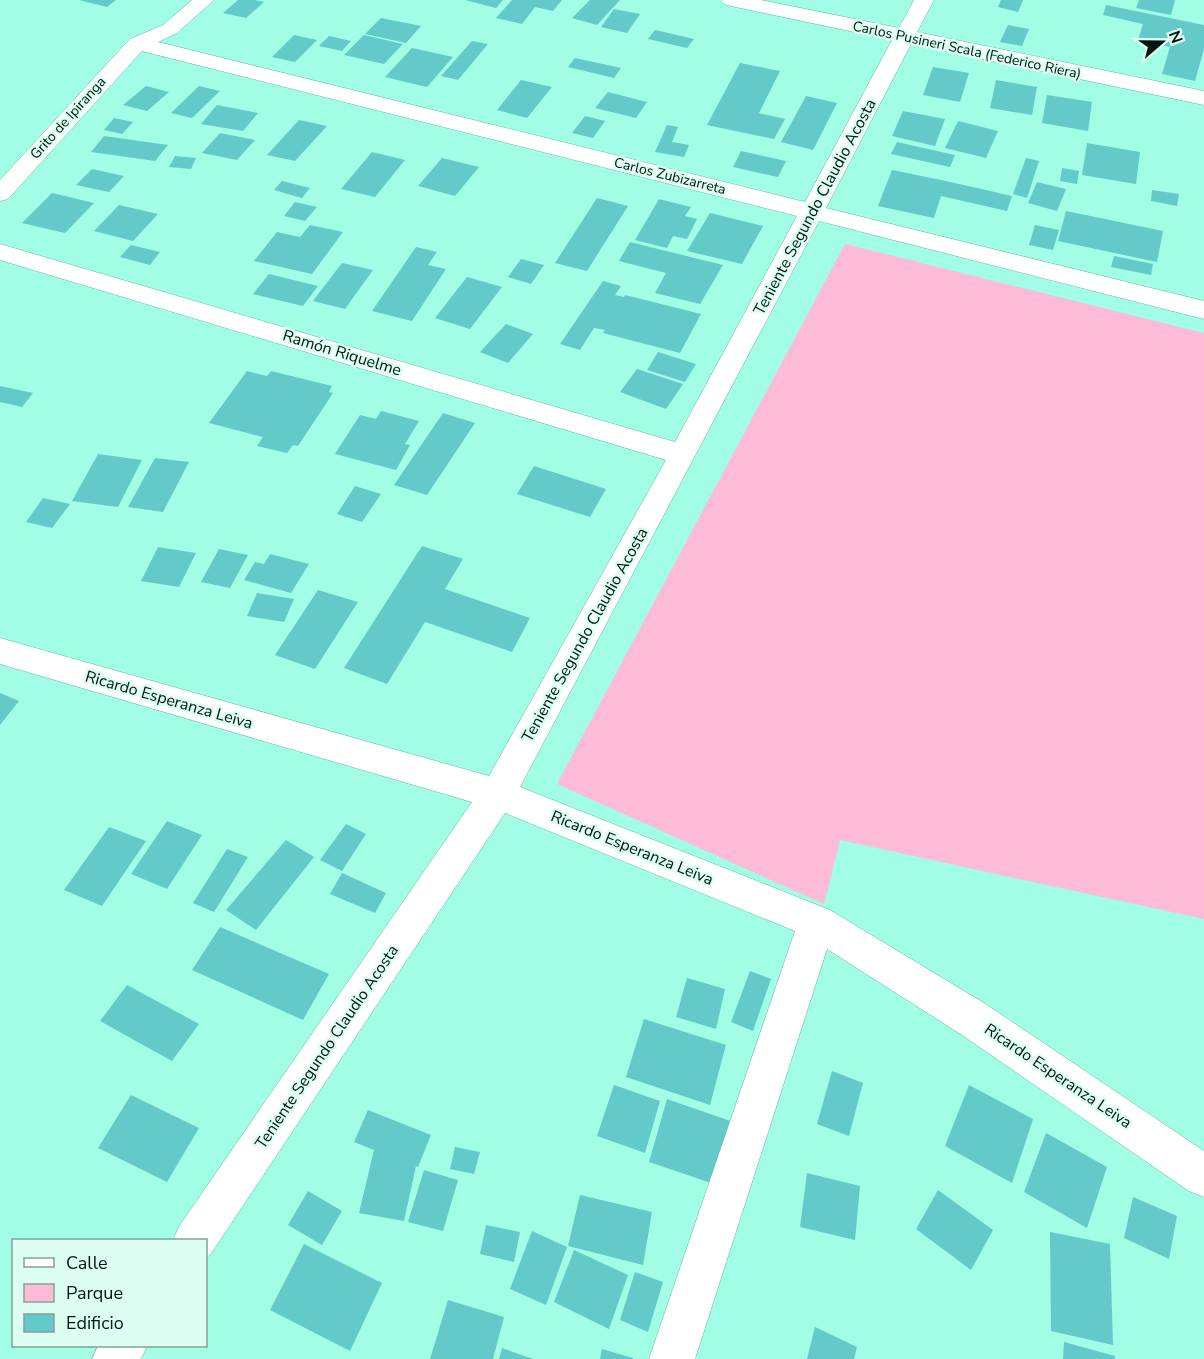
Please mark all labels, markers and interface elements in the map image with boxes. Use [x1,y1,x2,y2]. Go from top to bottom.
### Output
north arrow [1132,12,1192,72]
street label: Carlos Pusineri Scala (Federico Riera) [851,16,1083,84]
text: N [1163,28,1188,47]
street label: Grito de Ipiranga [26,73,110,163]
street label: Teniente Segundo Claudio Acosta [748,95,882,319]
street label: Carlos Zubizarreta [612,153,728,199]
street label: Ramón Riquelme [280,324,404,382]
street label: Teniente Segundo Claudio Acosta [517,524,653,746]
street label: Ricardo Esperanza Leiva [83,666,255,734]
street label: Ricardo Esperanza Leiva [547,805,717,891]
street label: Teniente Segundo Claudio Acosta [250,941,404,1153]
street label: Ricardo Esperanza Leiva [980,1018,1136,1134]
legend [12,1239,207,1347]
text: Calle [66,1251,108,1275]
text: Parque [66,1281,123,1305]
text: Edificio [66,1311,124,1335]

